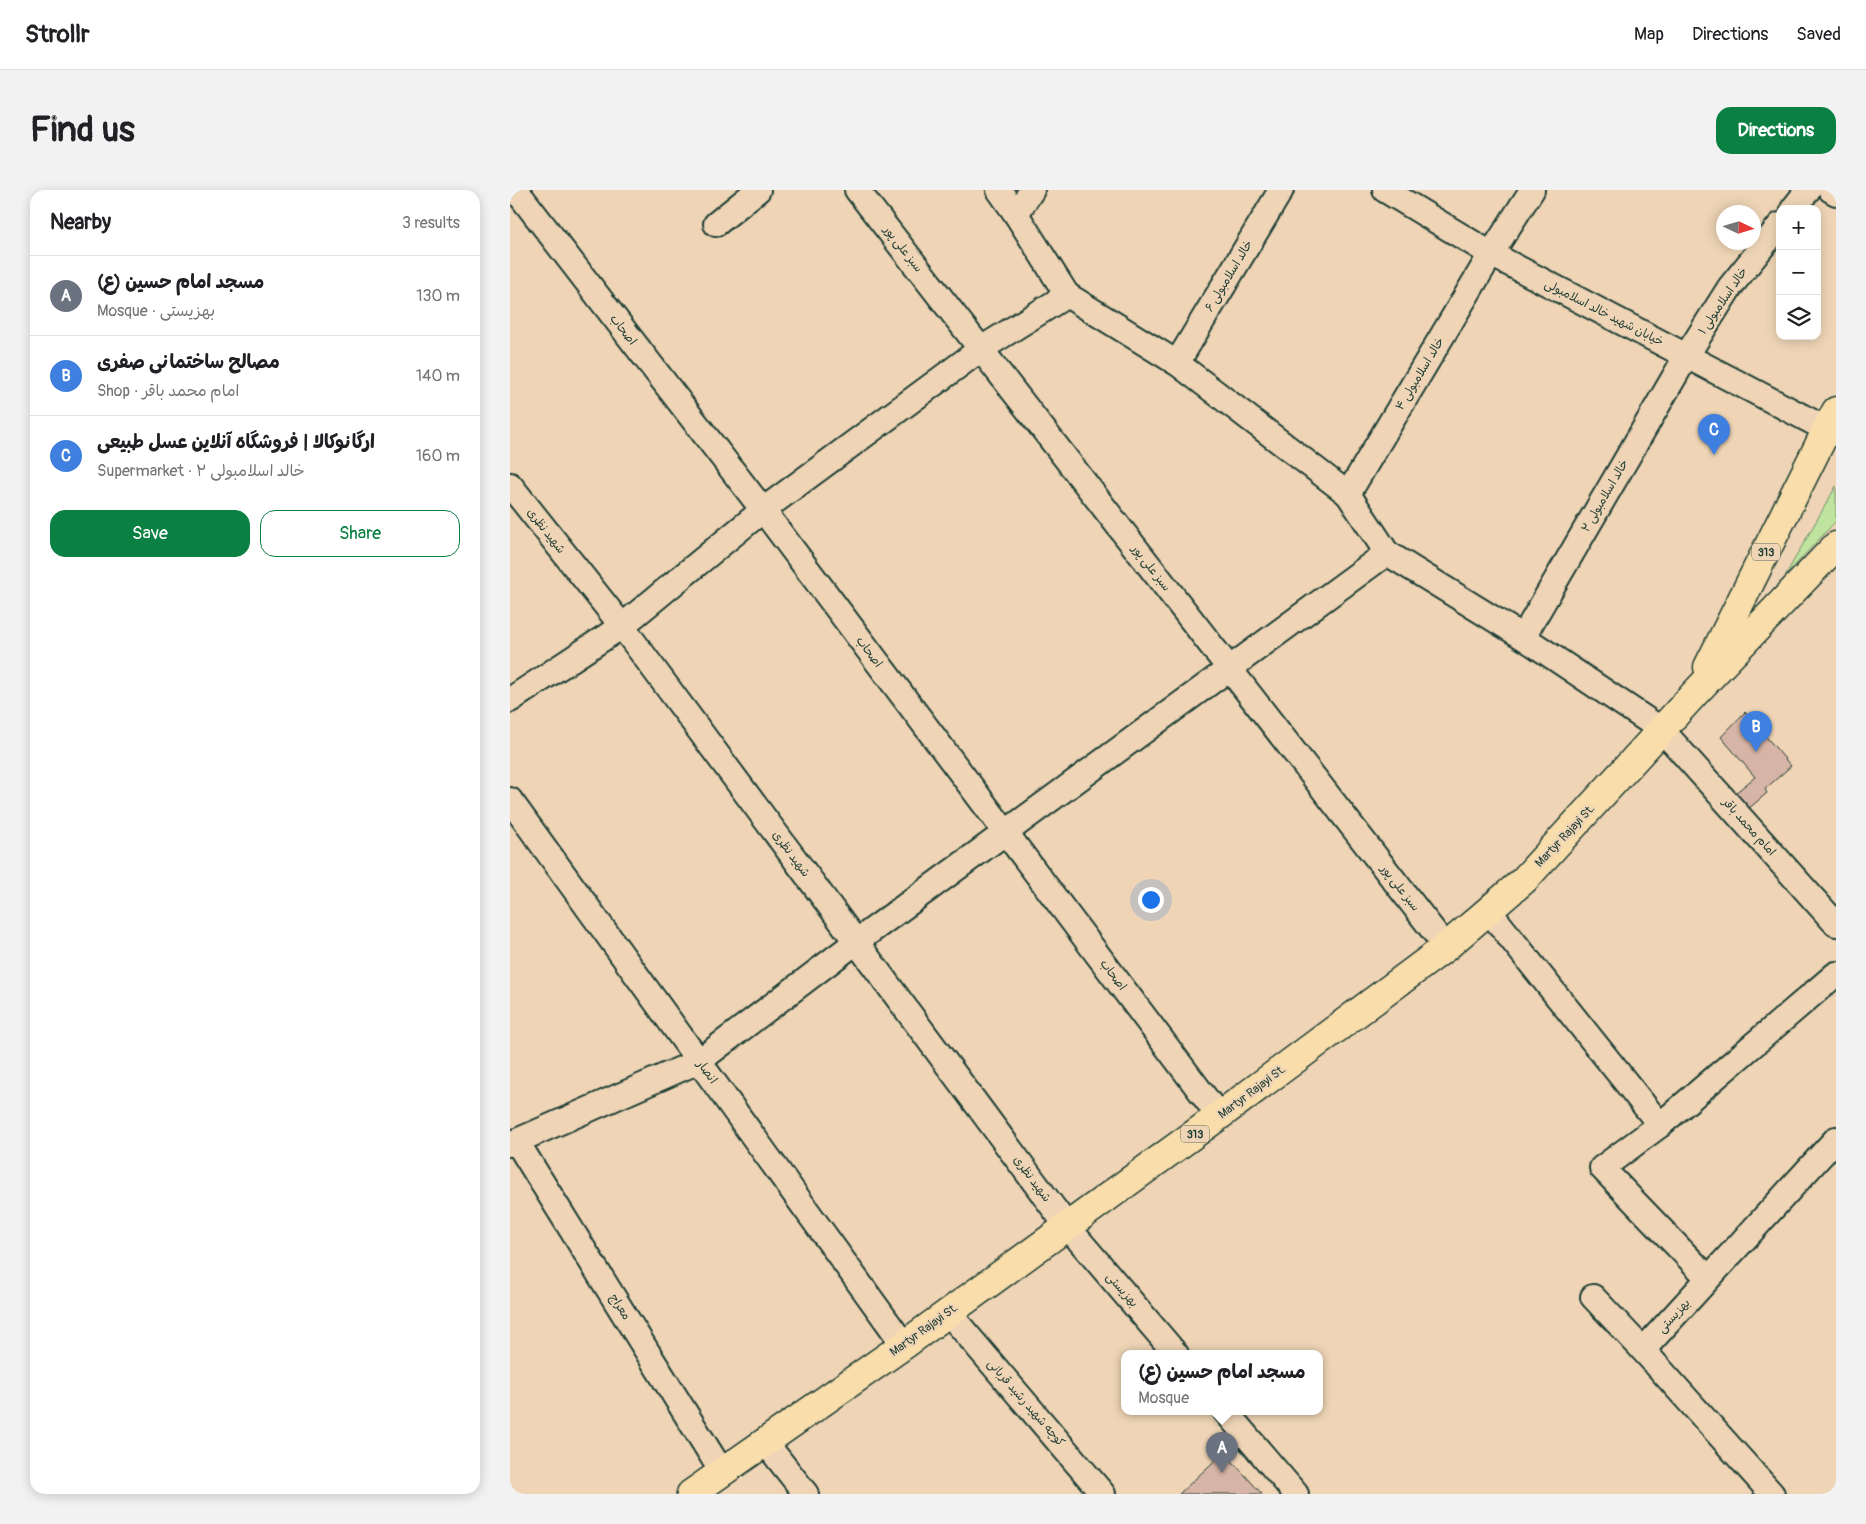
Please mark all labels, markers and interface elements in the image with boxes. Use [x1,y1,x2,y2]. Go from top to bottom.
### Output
text: Strollr [25,20,90,49]
text: Map [1634,23,1664,46]
text: Directions [1692,23,1768,46]
text: Saved [1796,23,1841,46]
button: Directions [1716,107,1836,154]
text: Find us [30,108,135,152]
north arrow [1716,205,1761,250]
map controls [1776,205,1821,340]
button: + [1776,205,1821,250]
text: Nearby [50,209,111,236]
text: 3 results [402,213,460,233]
street label: سبز علی پور [879,222,926,275]
street label: خالد اسلامبولی ۶ [1202,238,1256,314]
button: − [1776,250,1821,295]
street label: خالد اسلامبولی ۱ [1695,265,1751,337]
text: مسجد امام حسین (ع) [97,270,264,294]
street label: خیابان شهید خالد اسلامبولی [1542,276,1666,350]
text: A [61,286,71,306]
text: 130 m [416,286,460,306]
button: layers [1776,295,1821,340]
text: Mosque · بهزیستی [97,301,215,321]
street label: اصحاب [606,312,640,348]
street label: خالد اسلامبولی ۴ [1392,335,1448,413]
text: مصالح ساختمانی صفری [97,350,280,374]
text: B [61,366,71,386]
text: 140 m [416,366,460,386]
text: Shop · امام محمد باقر [97,381,239,401]
pin: C [1698,414,1730,455]
text: ارگانوکالا | فروشگاه آنلاین عسل طبیعی [97,430,375,454]
text: C [61,446,71,466]
text: 160 m [416,446,460,466]
street label: خالد اسلامبولی ۲ [1578,457,1632,535]
text: Supermarket · خالد اسلامبولی ۲ [97,461,305,481]
street label: شهید نظری [524,505,568,557]
button: Save [50,510,250,557]
button: Share [260,510,460,557]
street label: سبز علی پور [1127,541,1174,594]
road number: 313 [1752,544,1780,561]
street label: اصحاب [853,634,886,670]
pin: B [1740,711,1772,752]
street label: امام محمد باقر [1718,794,1779,860]
street label: Martyr Rajayi St. [1532,801,1598,871]
street label: شهید نظری [769,828,813,880]
street label: سبز علی پور [1376,861,1423,914]
your location [1138,887,1164,913]
street label: اصحاب [1097,957,1130,993]
street label: انصار [693,1056,721,1087]
street label: Martyr Rajayi St. [1215,1062,1289,1122]
road number: 313 [1181,1126,1209,1142]
street label: شهید نظری [1010,1153,1054,1205]
street label: بهزیستی [1103,1269,1141,1311]
street label: معراج [605,1291,634,1323]
street label: بهزیستی [1654,1296,1694,1336]
street label: Martyr Rajayi St. [887,1300,961,1360]
popup [1121,1350,1323,1415]
street label: کوچه شهید رشید قربانی [984,1356,1068,1450]
text: مسجد امام حسین (ع) [1138,1360,1306,1384]
text: Mosque [1138,1388,1189,1408]
pin: A [1206,1432,1238,1473]

